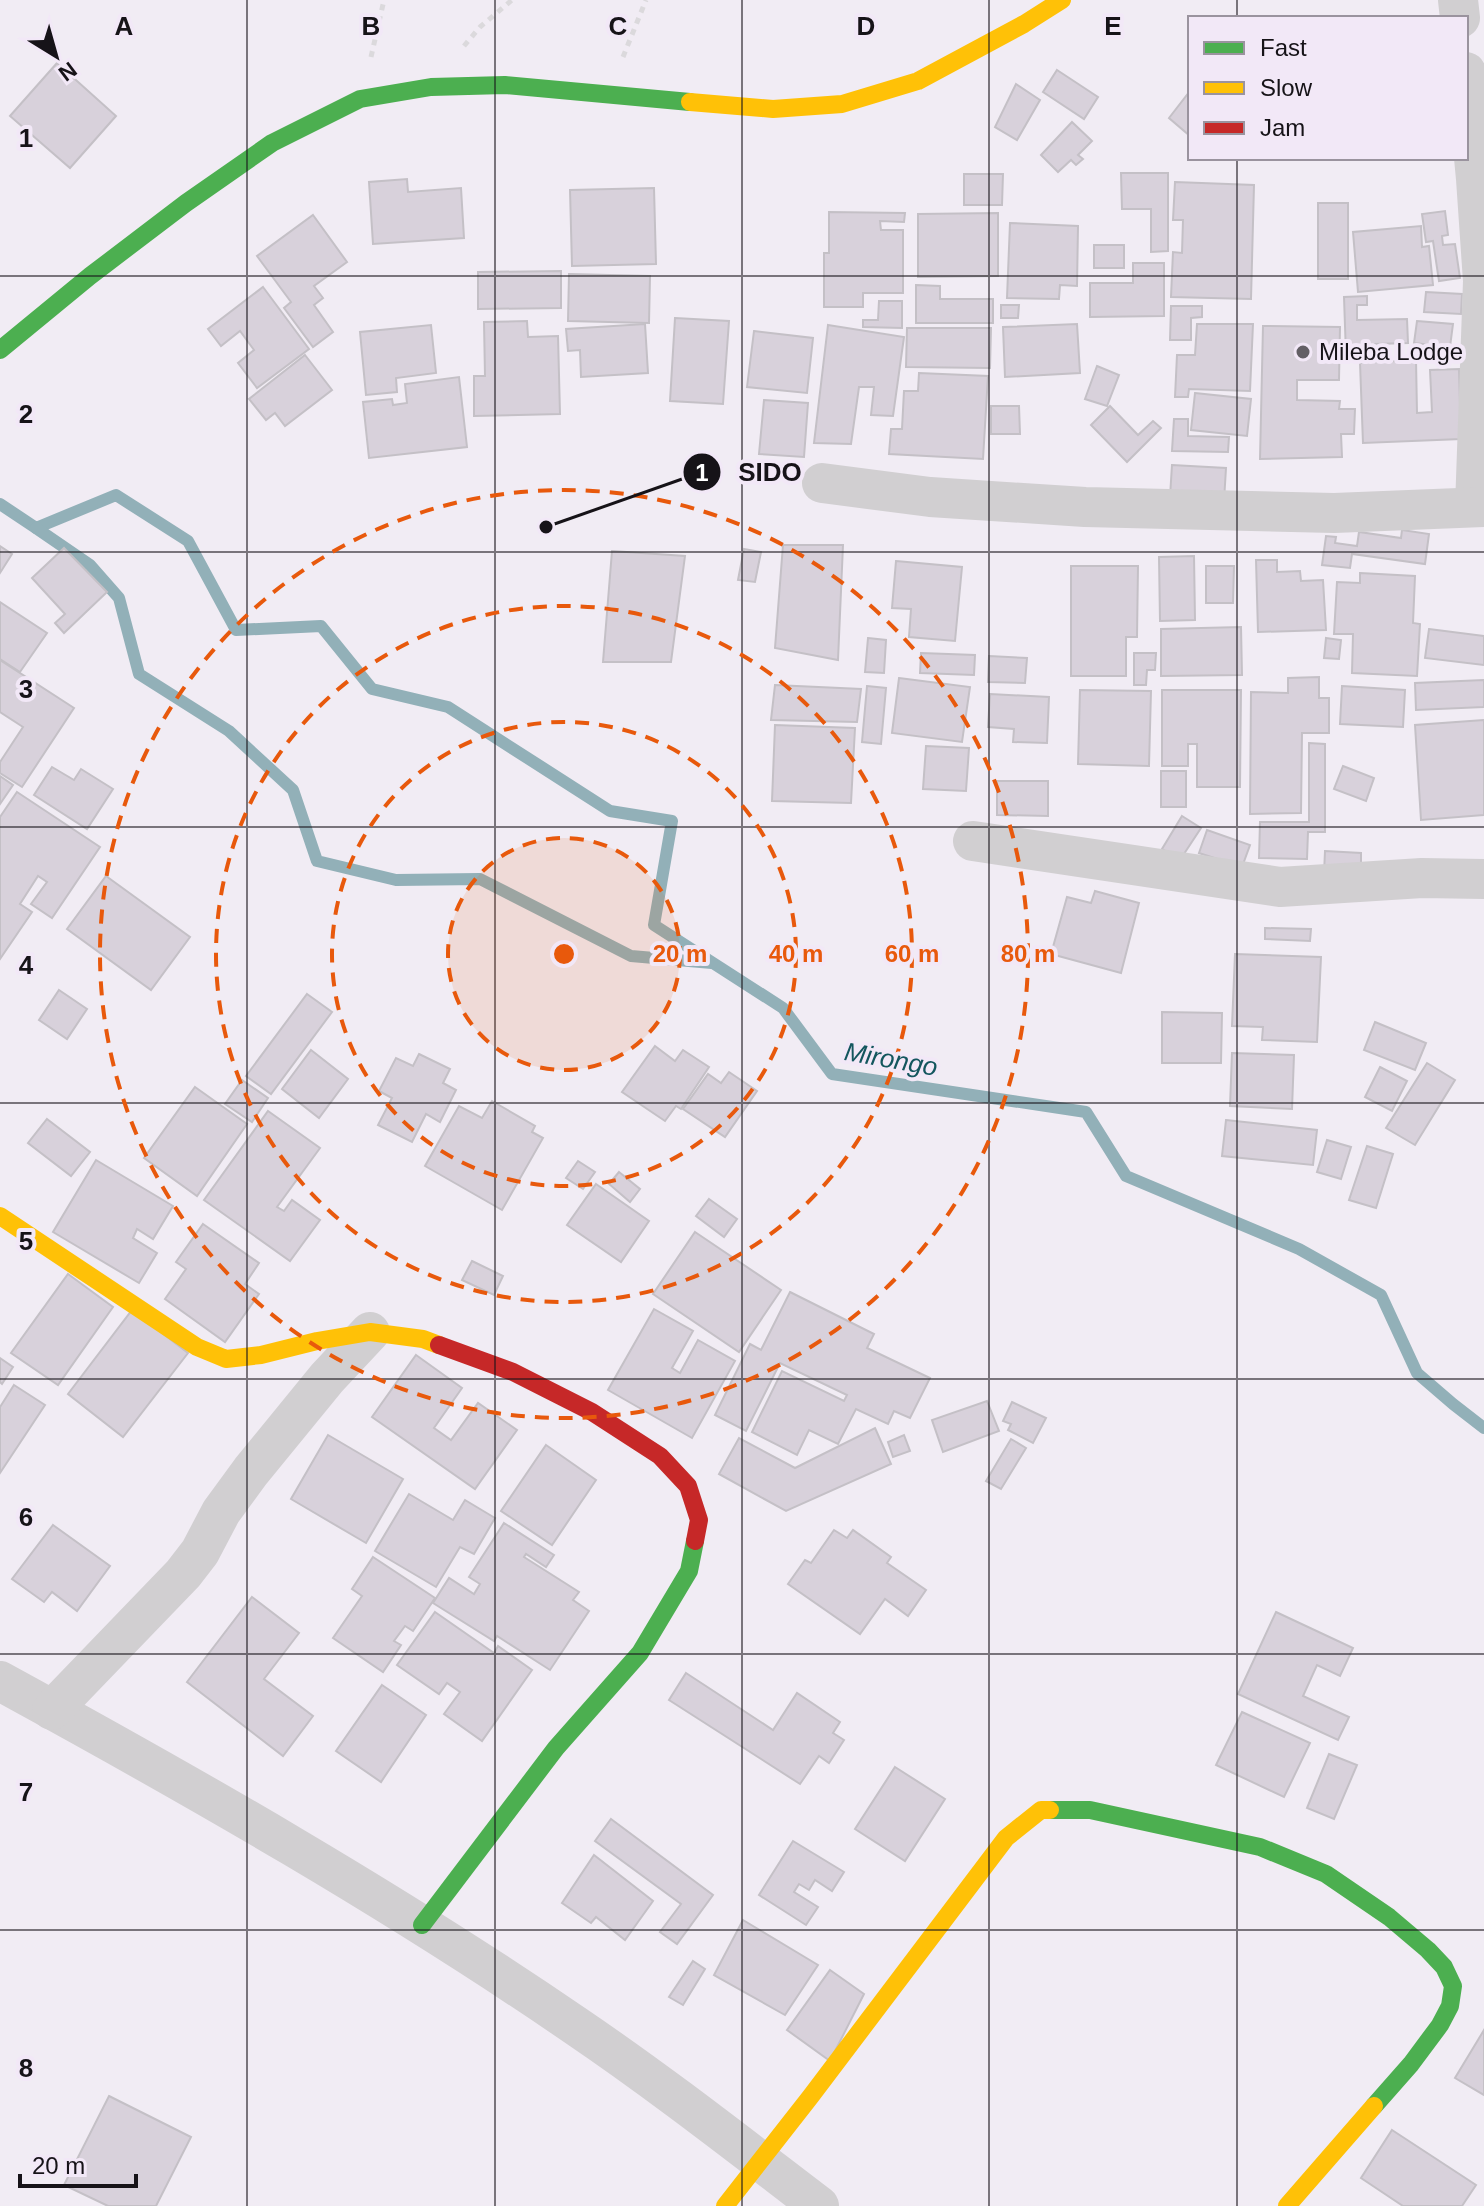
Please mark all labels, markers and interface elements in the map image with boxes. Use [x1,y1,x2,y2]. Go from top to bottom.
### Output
text: A [115,11,134,41]
text: B [362,11,380,41]
text: C [609,11,628,41]
text: D [857,11,875,41]
text: E [1104,11,1122,41]
north arrow [16,16,96,96]
legend [1188,16,1468,160]
text: Fast [1260,34,1307,61]
text: N [54,57,82,86]
text: Slow [1260,74,1313,101]
text: Jam [1260,114,1305,141]
text: 1 [19,123,33,153]
place label: Mileba Lodge [1319,338,1463,365]
marker: Mileba Lodge [1294,343,1312,361]
text: 2 [19,399,33,429]
callout: SIDO [682,447,818,497]
text: SIDO [738,457,802,487]
text: 1 [695,459,709,486]
text: 3 [19,674,33,704]
centre of rings [550,940,578,968]
text: 20 m [653,940,707,967]
text: 40 m [769,940,823,967]
text: 60 m [885,940,939,967]
text: 80 m [1001,940,1055,967]
text: 4 [19,950,34,980]
water label: Mirongo [842,1036,940,1082]
text: 5 [19,1226,33,1256]
text: 6 [19,1502,33,1532]
text: 7 [19,1777,33,1807]
text: 8 [19,2053,33,2083]
scale bar [20,2138,136,2188]
text: 20 m [32,2152,85,2179]

